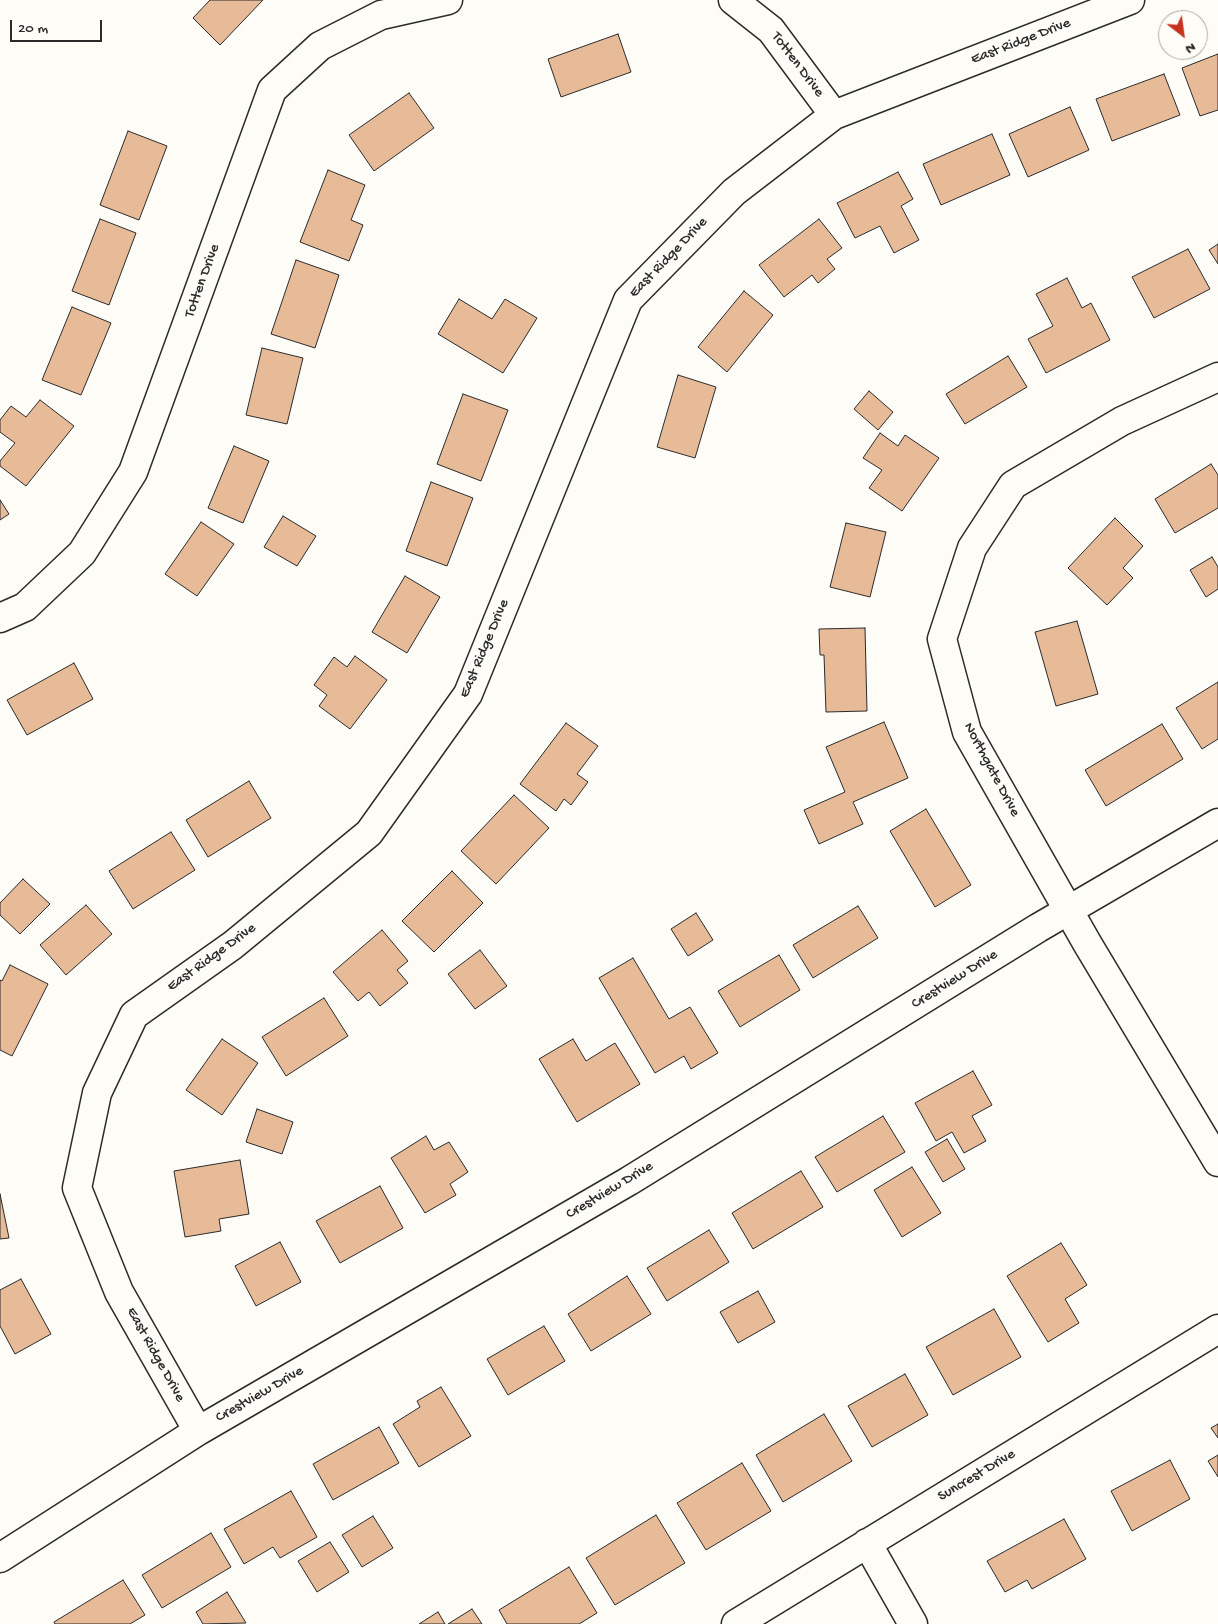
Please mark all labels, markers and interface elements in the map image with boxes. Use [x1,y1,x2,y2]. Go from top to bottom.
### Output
scale bar [12,10,105,42]
north arrow [1158,10,1208,60]
street label: East Ridge Drive [969,15,1073,69]
text: 20 m [18,20,48,38]
street label: Totten Drive [767,29,827,101]
text: N [1182,38,1198,57]
street label: East Ridge Drive [626,214,712,302]
street label: Totten Drive [181,242,225,320]
street label: East Ridge Drive [456,597,514,701]
street label: Northgate Drive [959,720,1023,820]
street label: East Ridge Drive [164,920,260,996]
street label: Crestview Drive [909,946,1001,1014]
street label: Crestview Drive [563,1158,657,1224]
street label: East Ridge Drive [122,1305,188,1405]
street label: Crestview Drive [213,1363,307,1427]
street label: Suncrest Drive [935,1446,1019,1506]

